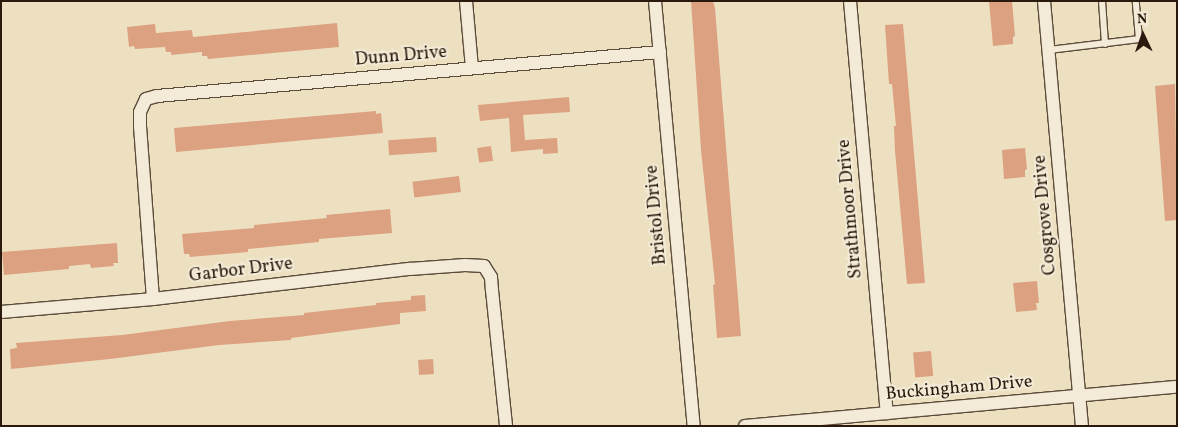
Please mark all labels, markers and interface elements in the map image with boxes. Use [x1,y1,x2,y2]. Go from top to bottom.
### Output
north arrow [1118,10,1168,60]
text: N [1137,10,1148,29]
street label: Dunn Drive [354,42,448,72]
street label: Strathmoor Drive [834,138,868,280]
street label: Cosgrove Drive [1030,154,1062,276]
street label: Bristol Drive [642,164,672,266]
street label: Garbor Drive [188,254,294,288]
street label: Buckingham Drive [885,372,1033,406]

